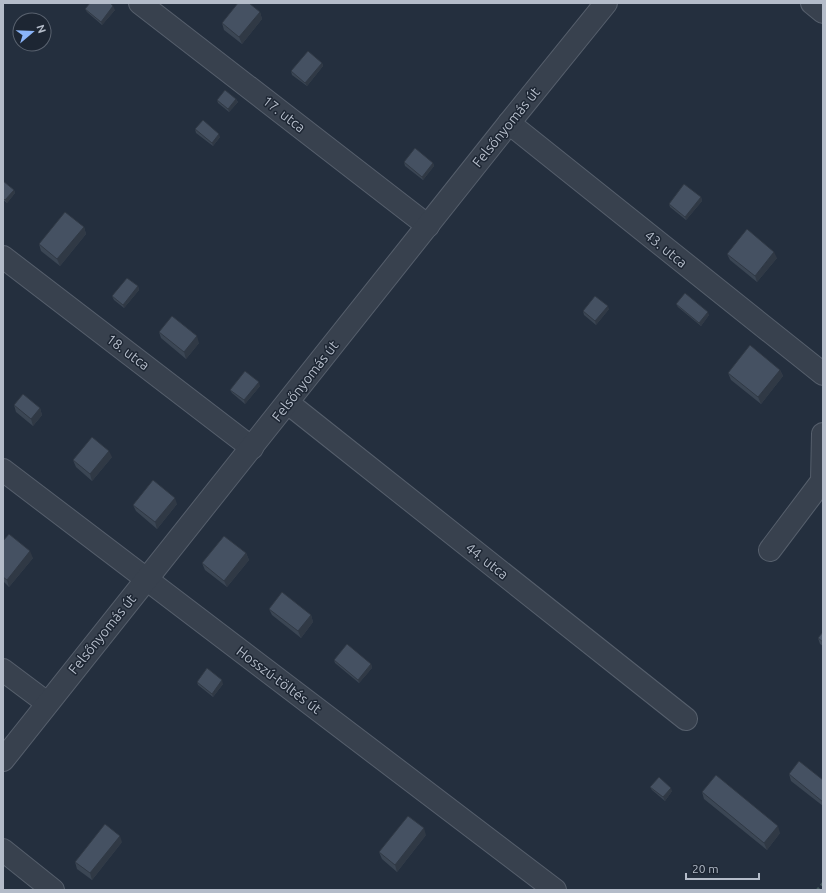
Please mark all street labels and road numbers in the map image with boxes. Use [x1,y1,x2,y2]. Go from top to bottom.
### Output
street label: Felsőnyomás út [469,84,543,170]
street label: 17. utca [260,92,308,136]
street label: 43. utca [642,227,690,271]
street label: 18. utca [103,331,153,373]
street label: Felsőnyomás út [269,337,342,424]
street label: 44. utca [463,539,511,583]
street label: Felsőnyomás út [65,591,139,677]
street label: Hosszú-töltés út [233,643,325,717]

